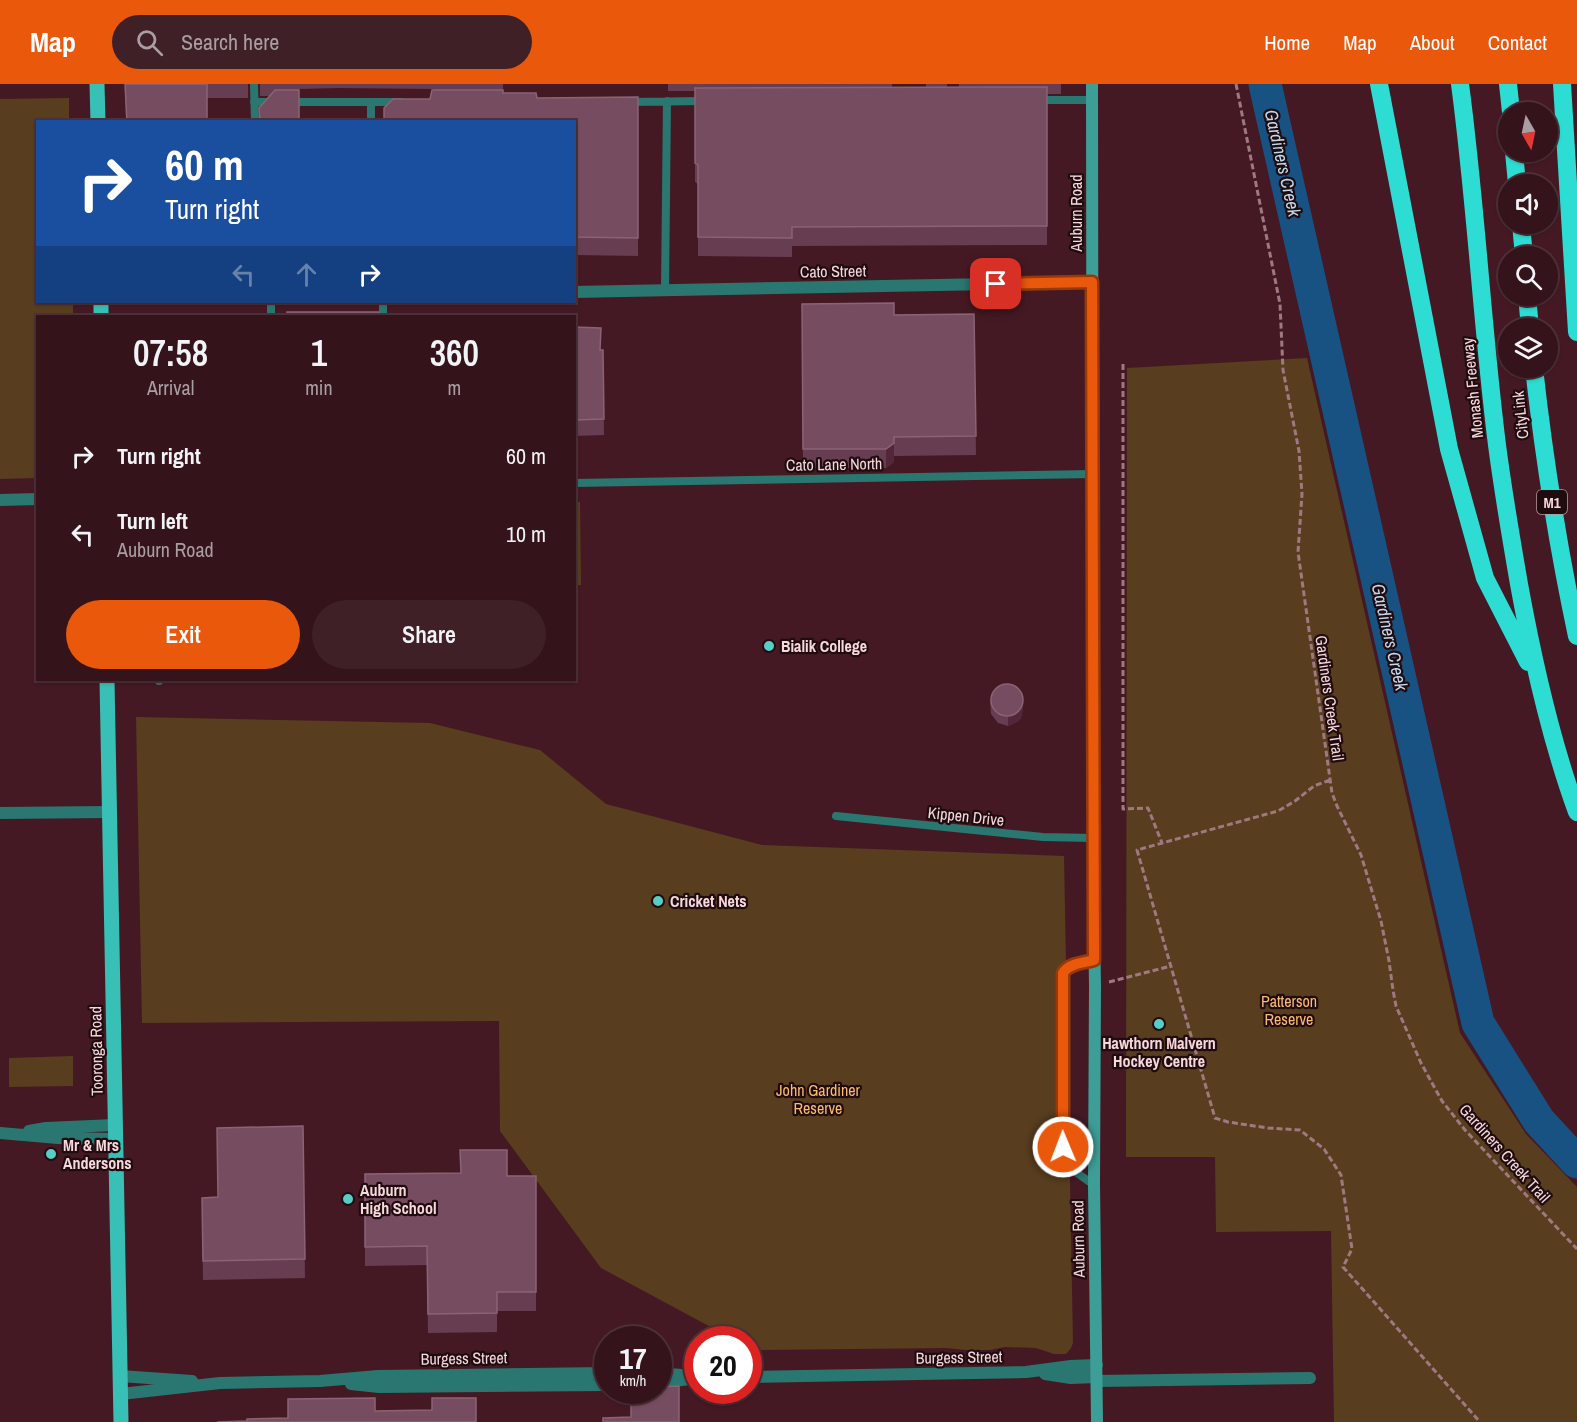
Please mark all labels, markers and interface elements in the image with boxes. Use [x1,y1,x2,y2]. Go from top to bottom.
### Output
search box [112,15,532,69]
text: Map [30,23,76,61]
icon: search [133,26,166,59]
text: Search here [181,27,279,57]
text: Home [1264,28,1310,57]
text: Map [1343,28,1377,57]
text: About [1410,28,1455,57]
text: Contact [1488,28,1547,57]
north arrow [1498,102,1558,162]
map controls [1498,102,1558,378]
water label: Gardiners Creek [1259,107,1308,220]
text: 60 m [165,137,244,193]
icon: right [66,144,144,222]
street label: Auburn Road [1065,174,1087,253]
button: sound [1498,174,1558,234]
text: Turn right [165,191,259,227]
button: search [1498,246,1558,306]
icon: left [227,258,260,291]
icon: ahead [290,258,323,291]
icon: right [353,258,386,291]
pin [970,258,1021,309]
street label: Cato Street [800,259,867,283]
icon: arrive [979,267,1012,300]
button: layers [1498,318,1558,378]
text: 07:58 [133,329,208,377]
text: 1 [311,329,327,377]
text: 360 [430,329,479,377]
street label: Monash Freeway [1456,336,1488,439]
text: Arrival [147,374,194,401]
text: min [305,374,333,401]
text: m [447,374,461,401]
street label: CityLink [1506,389,1533,440]
icon: right [66,440,99,473]
text: Turn right [117,441,201,471]
text: 60 m [506,441,546,471]
street label: Cato Lane North [786,452,882,476]
road number: M1 [1537,490,1567,514]
text: Turn left [117,506,188,536]
icon: left [66,518,99,551]
text: 10 m [506,519,546,549]
text: Auburn Road [117,536,214,563]
water label: Gardiners Creek [1366,581,1415,694]
button: Exit [66,600,300,669]
button: Share [312,600,546,669]
street label: Gardiners Creek Trail [1310,634,1350,762]
place label: Bialik College [781,635,867,657]
marker: Bialik College [762,639,776,653]
street label: Kippen Drive [927,801,1005,831]
place label: Cricket Nets [670,890,747,912]
marker: Cricket Nets [651,894,665,908]
park label: Patterson Reserve [1261,990,1317,1030]
street label: Tooronga Road [84,1006,108,1096]
marker: Hawthorn Malvern Hockey Centre [1152,1017,1166,1031]
place label: Hawthorn Malvern Hockey Centre [1102,1032,1216,1072]
park label: John Gardiner Reserve [776,1079,861,1119]
street label: Gardiners Creek Trail [1455,1099,1555,1207]
position arrow [1031,1115,1095,1179]
place label: Mr & Mrs Andersons [63,1134,132,1174]
marker: Mr & Mrs Andersons [44,1147,58,1161]
place label: Auburn High School [360,1179,437,1219]
marker: Auburn High School [341,1192,355,1206]
street label: Auburn Road [1066,1200,1090,1279]
speed limit sign: 20 [684,1326,762,1404]
text: 17 [619,1338,647,1378]
street label: Burgess Street [915,1345,1003,1369]
street label: Burgess Street [420,1346,508,1370]
text: km/h [620,1370,646,1391]

